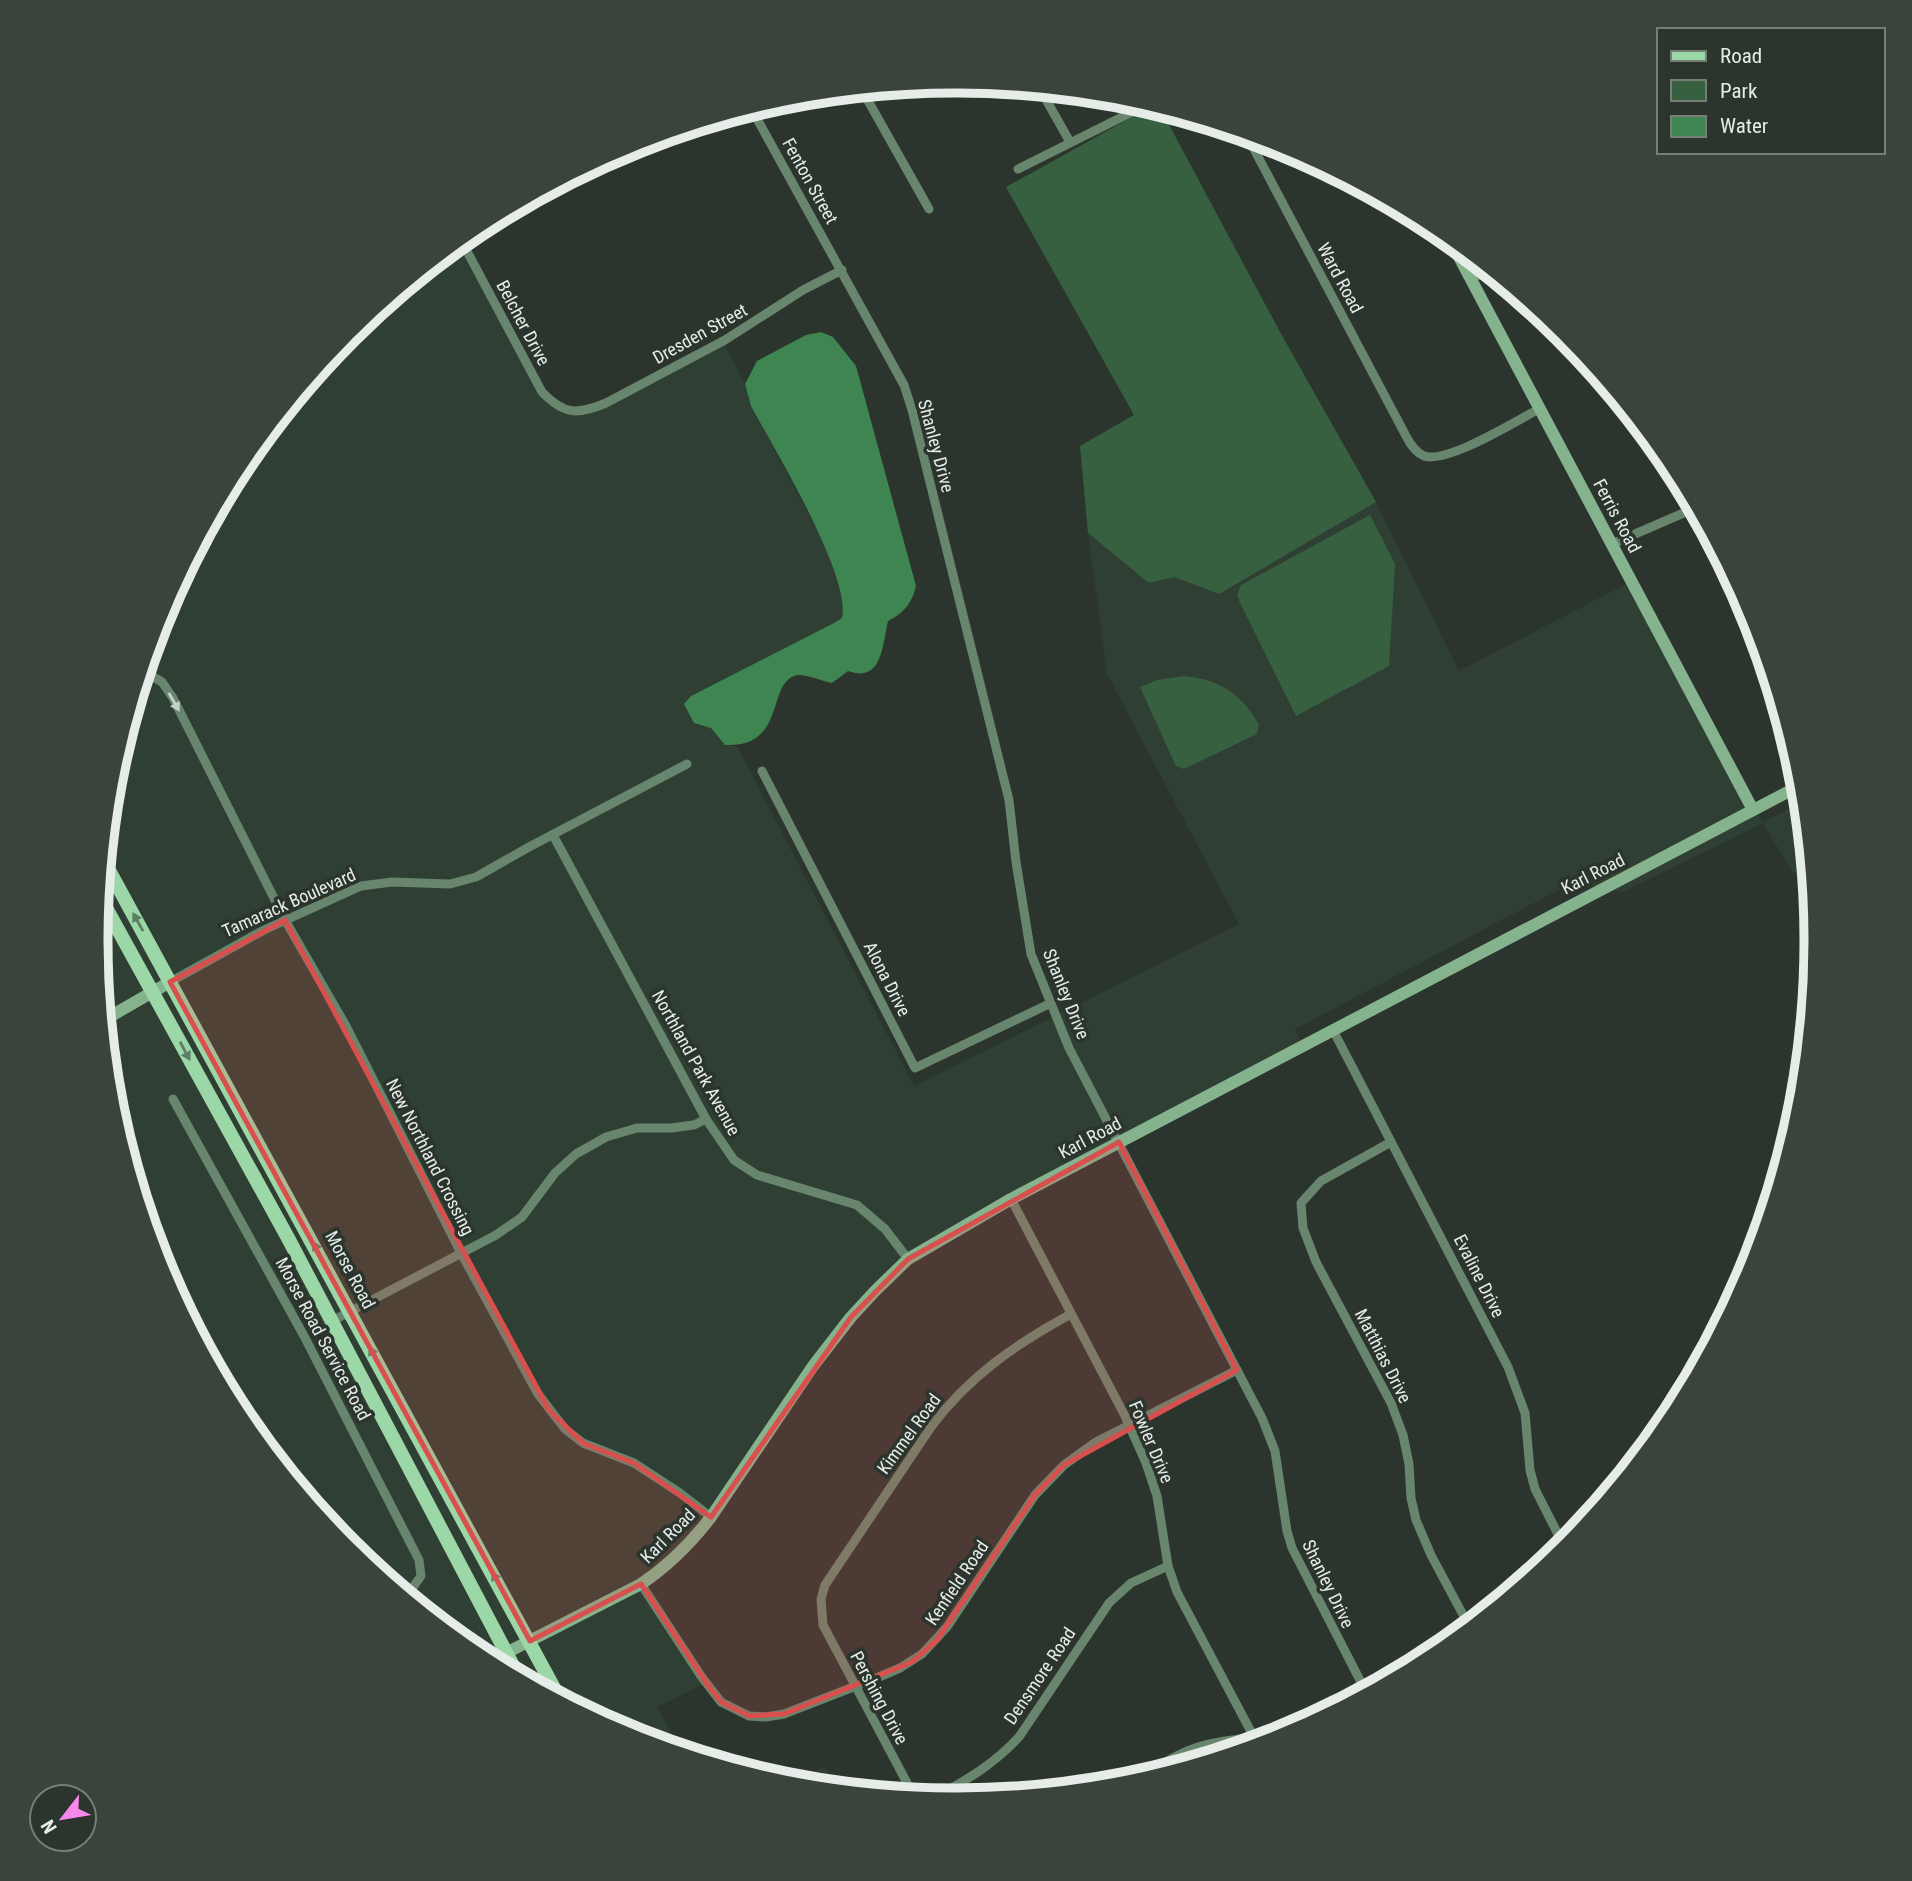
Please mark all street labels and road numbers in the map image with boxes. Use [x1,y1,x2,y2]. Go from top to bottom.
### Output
street label: Fenton Street [778,134,843,227]
street label: Ward Road [1313,239,1368,316]
street label: Belcher Drive [492,277,555,369]
street label: Dresden Street [649,299,751,368]
street label: Shanley Drive [914,397,959,495]
street label: Ferris Road [1589,475,1646,556]
street label: Karl Road [1558,849,1628,898]
street label: Tamarack Boulevard [219,864,359,941]
street label: Alona Drive [860,938,915,1020]
street label: Shanley Drive [1039,946,1094,1042]
street label: Northland Park Avenue [648,987,745,1139]
street label: New Northland Crossing [382,1075,479,1239]
street label: Karl Road [1055,1112,1125,1163]
street label: Morse Road [321,1227,380,1312]
street label: Evaline Drive [1450,1231,1509,1321]
street label: Morse Road Service Road [272,1254,375,1424]
street label: Matthias Drive [1351,1305,1416,1406]
street label: Kimmel Road [873,1390,945,1478]
street label: Fowler Drive [1125,1398,1178,1486]
street label: Karl Road [636,1504,699,1567]
street label: Kenfield Road [921,1536,993,1629]
street label: Shanley Drive [1298,1536,1359,1631]
street label: Densmore Road [999,1623,1080,1728]
street label: Pershing Drive [846,1648,913,1748]

